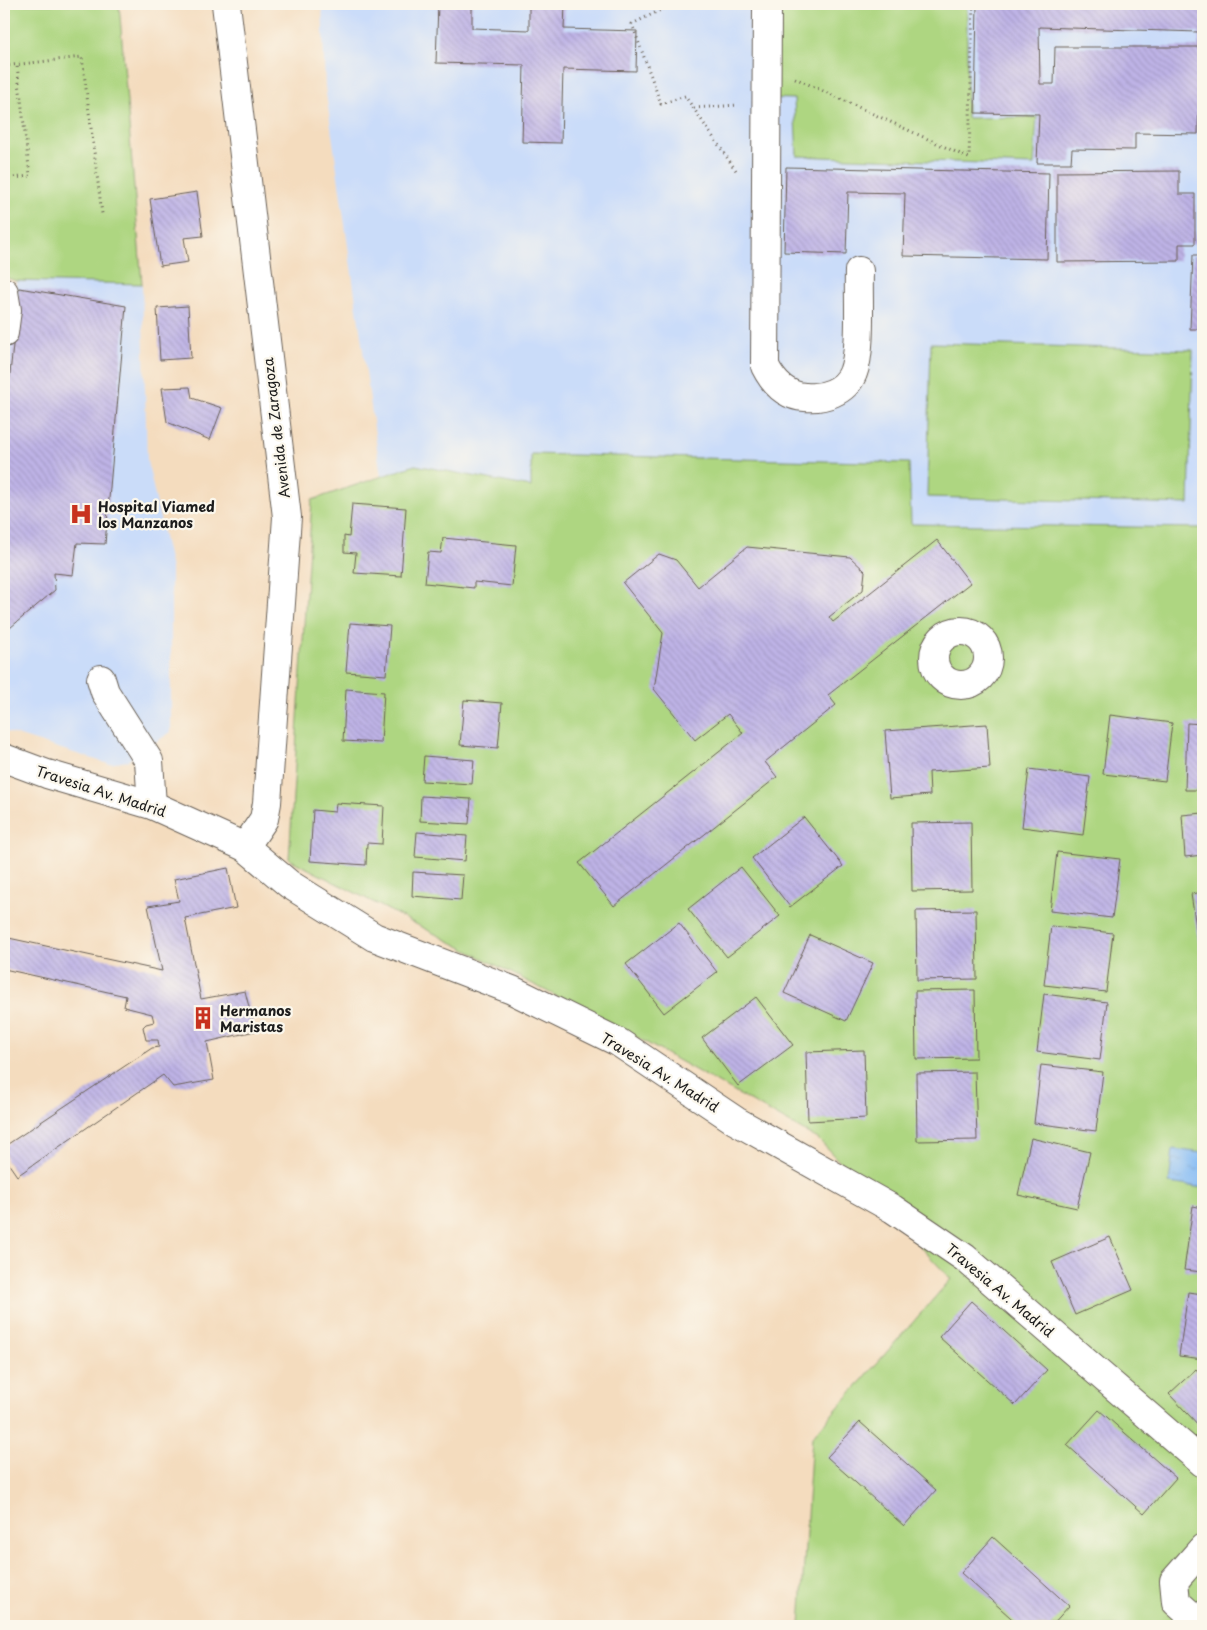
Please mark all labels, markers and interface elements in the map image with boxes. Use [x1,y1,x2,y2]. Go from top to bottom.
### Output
street label: Avenida de Zaragoza [257,356,295,499]
place label: Hospital Viamed los Manzanos [98,496,215,533]
hospital icon: Hospital Viamed los Manzanos [68,501,94,527]
street label: Travesia Av. Madrid [33,760,169,822]
place label: Hermanos Maristas [220,1000,291,1037]
building icon: Hermanos Maristas [190,1005,216,1031]
street label: Travesia Av. Madrid [597,1027,724,1117]
street label: Travesia Av. Madrid [941,1238,1059,1342]

